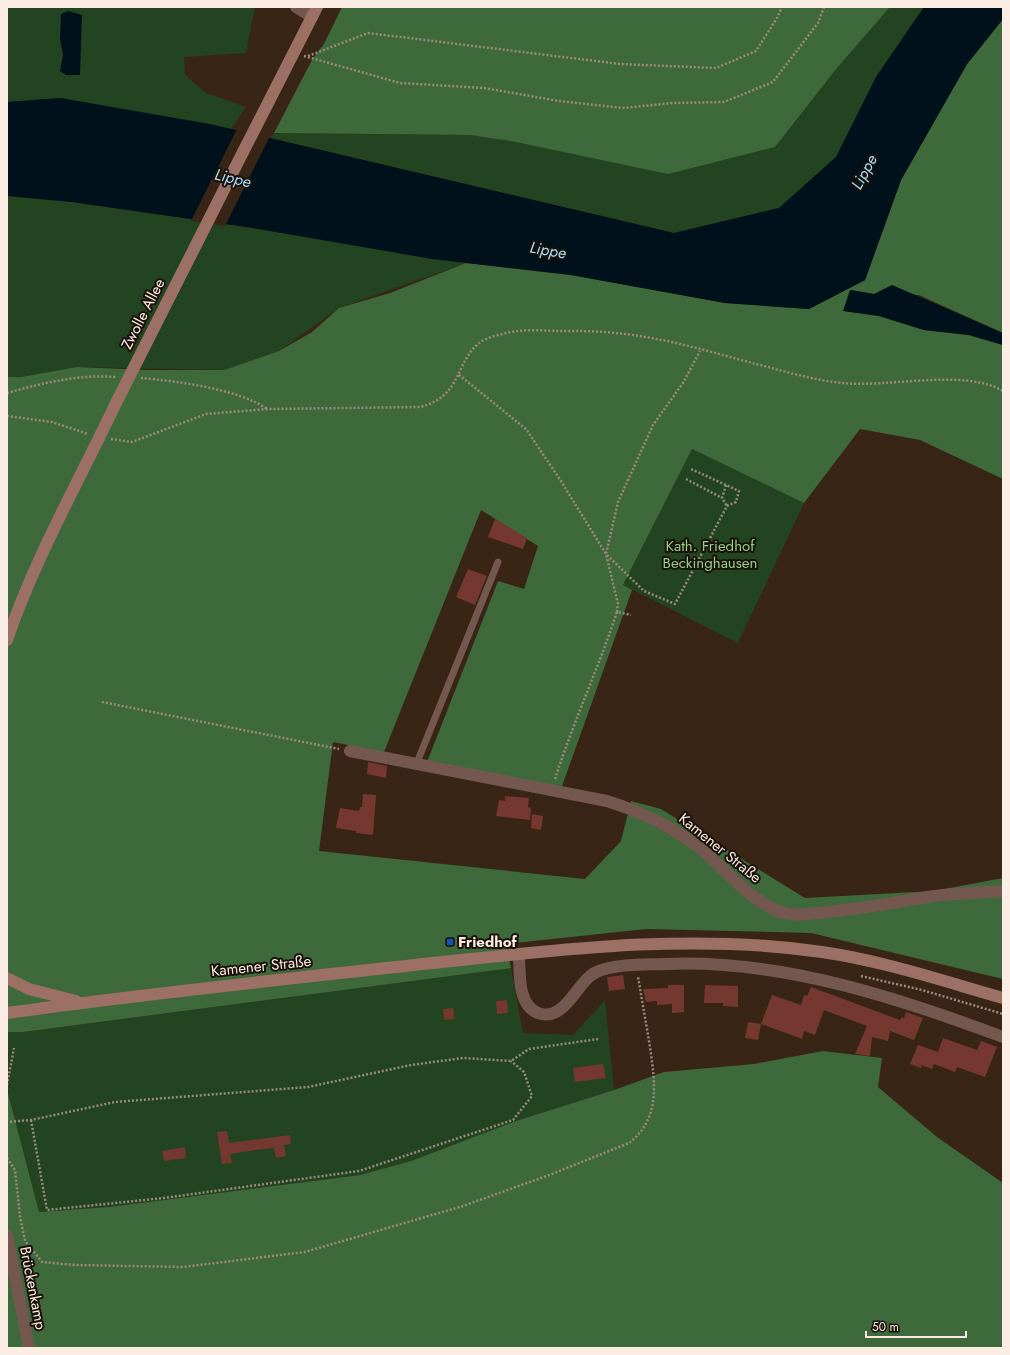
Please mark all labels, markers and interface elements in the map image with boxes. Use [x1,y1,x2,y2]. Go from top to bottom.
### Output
water label: Lippe [845,150,883,194]
water label: Lippe [213,163,253,193]
water label: Lippe [528,235,568,265]
street label: Zwolle Allee [116,274,170,353]
park label: Kath. Friedhof Beckinghausen [663,535,757,574]
street label: Kamener Straße [674,808,766,888]
place label: Friedhof [458,931,518,953]
marker: Friedhof [445,937,455,947]
street label: Kamener Straße [210,950,313,982]
street label: Brückenkamp [14,1244,52,1332]
scale bar [866,1313,966,1339]
text: 50 m [872,1318,899,1336]

